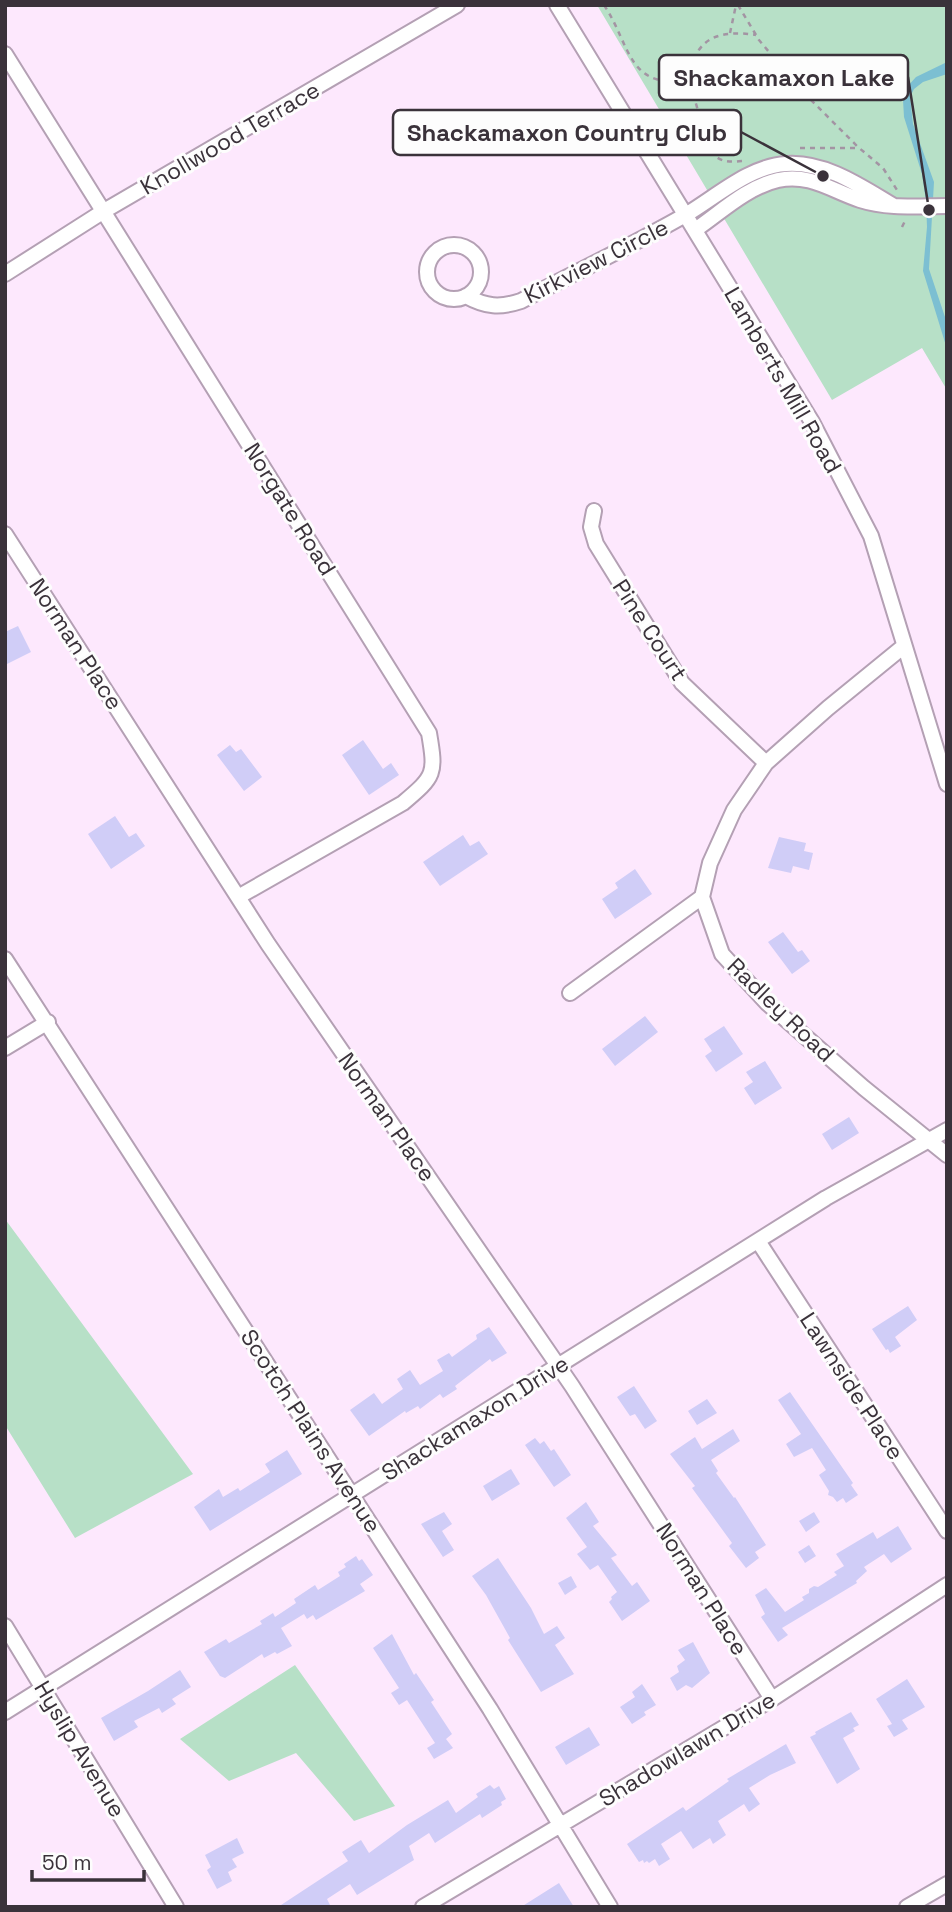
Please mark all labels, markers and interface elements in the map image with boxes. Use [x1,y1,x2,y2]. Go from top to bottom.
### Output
callout: Shackamaxon Lake [659,55,908,100]
text: Shackamaxon Lake [673,62,895,93]
street label: Knollwood Terrace [135,74,325,202]
callout: Shackamaxon Country Club [393,110,741,155]
text: Shackamaxon Country Club [407,117,727,148]
street label: Kirkview Circle [519,212,673,310]
street label: Lamberts Mill Road [717,281,849,479]
street label: Norgate Road [237,437,343,581]
street label: Norman Place [22,573,130,715]
street label: Pine Court [606,573,694,687]
street label: Radley Road [721,951,841,1069]
street label: Norman Place [331,1047,443,1187]
street label: Lawnside Place [793,1307,911,1465]
street label: Scotch Plains Avenue [234,1323,388,1539]
street label: Shackamaxon Drive [376,1348,574,1488]
street label: Norman Place [649,1517,755,1661]
street label: Hyslip Avenue [27,1675,133,1823]
street label: Shadowlawn Drive [593,1685,781,1813]
scale bar [32,1839,144,1883]
text: 50 m [42,1849,92,1876]

